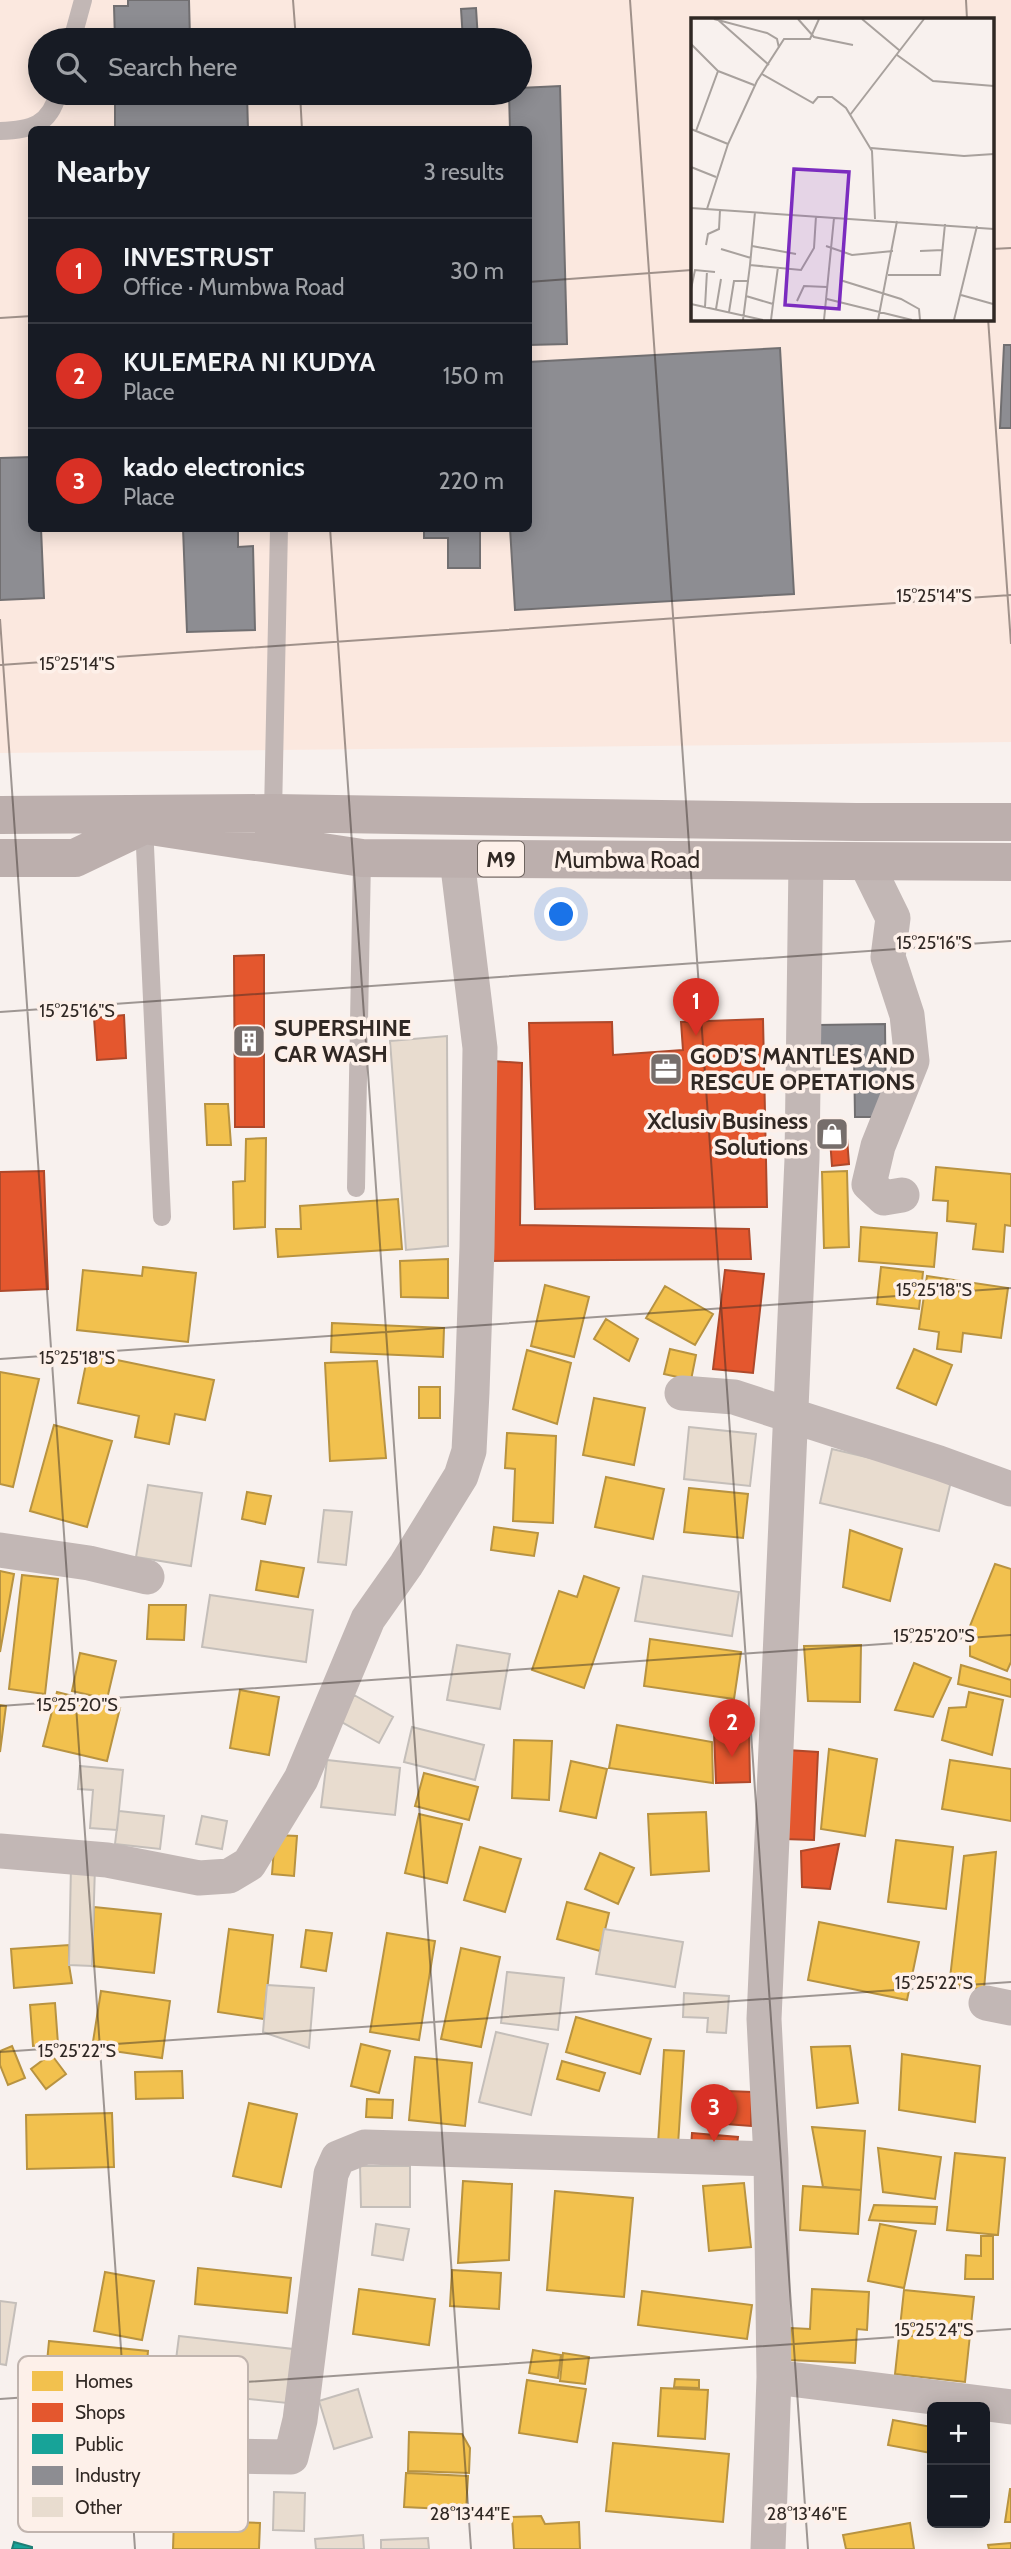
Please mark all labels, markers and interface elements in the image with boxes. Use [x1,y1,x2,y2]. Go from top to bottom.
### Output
inset map [691,18,993,320]
search box [28,28,532,105]
icon: search [52,48,90,86]
text: Search here [108,51,237,83]
text: Nearby [56,153,150,190]
text: 3 results [423,158,504,186]
text: INVESTRUST [123,241,274,273]
text: 1 [75,257,83,285]
text: 30 m [450,257,504,285]
text: Office · Mumbwa Road [123,273,345,301]
text: KULEMERA NI KUDYA [123,346,375,378]
text: 2 [73,362,85,390]
text: 150 m [443,362,504,390]
text: Place [123,378,175,406]
text: kado electronics [123,451,305,483]
text: 3 [73,467,85,495]
text: 220 m [438,467,504,495]
text: Place [123,483,175,511]
text: 15°25'14"S [896,585,972,607]
text: 15°25'14"S [39,653,115,675]
road number: M9 [478,842,524,876]
street label: Mumbwa Road [554,846,700,874]
your location [544,897,578,931]
text: 15°25'16"S [896,932,972,954]
pin: 1 [673,978,719,1036]
text: 15°25'16"S [39,1000,115,1022]
place label: SUPERSHINE CAR WASH [274,1014,411,1068]
building icon: SUPERSHINE CAR WASH [230,1022,268,1060]
place label: GOD'S MANTLES AND RESCUE OPETATIONS [690,1042,915,1096]
office icon: GOD'S MANTLES AND RESCUE OPETATIONS [647,1050,685,1088]
place label: Xclusiv Business Solutions [646,1107,808,1161]
shop icon: Xclusiv Business Solutions [813,1115,851,1153]
text: 15°25'18"S [896,1279,972,1301]
text: 15°25'18"S [39,1347,115,1369]
text: 15°25'20"S [893,1625,975,1647]
text: 15°25'20"S [36,1694,118,1716]
pin: 2 [709,1699,755,1757]
text: 15°25'22"S [895,1972,973,1994]
text: 15°25'22"S [38,2040,116,2062]
pin: 3 [691,2084,737,2142]
text: 15°25'24"S [894,2319,974,2341]
legend [18,2356,248,2532]
text: Homes [75,2370,133,2393]
text: Shops [75,2401,125,2424]
map controls [927,2402,990,2528]
button: + [927,2402,990,2465]
text: Public [75,2433,124,2456]
text: Industry [75,2464,141,2487]
button: − [927,2465,990,2528]
text: Other [75,2496,122,2519]
text: 28°13'44"E [430,2503,510,2525]
text: 28°13'46"E [767,2503,847,2525]

